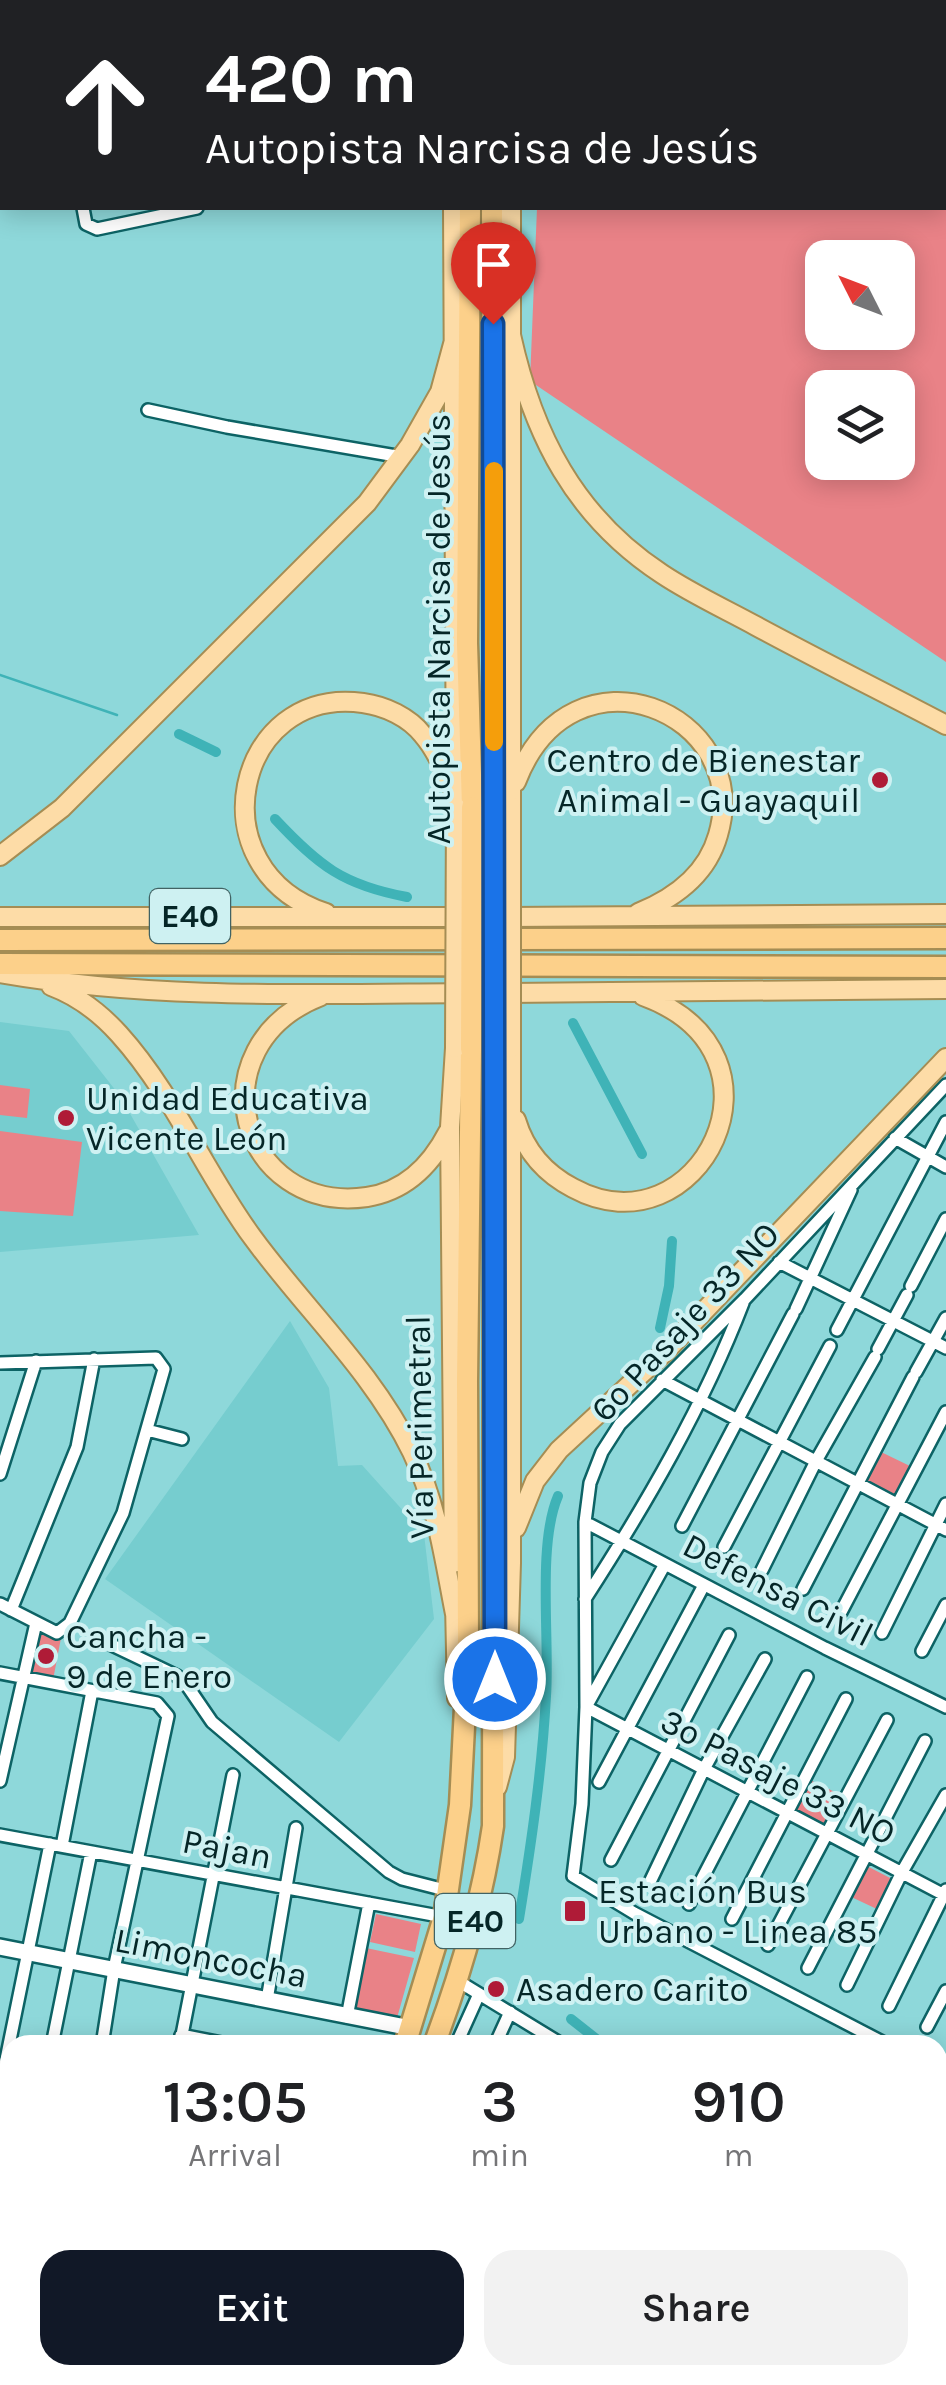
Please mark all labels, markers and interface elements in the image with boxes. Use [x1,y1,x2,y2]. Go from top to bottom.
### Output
text: 420 m [205,38,417,120]
icon: ahead [40,40,170,170]
text: Autopista Narcisa de Jesús [205,122,759,174]
pin [451,222,536,325]
icon: arrive [466,237,521,292]
north arrow [805,240,915,350]
map controls [805,240,915,480]
button: layers [805,370,915,480]
street label: Autopista Narcisa de Jesús [418,413,459,845]
place label: Centro de Bienestar Animal - Guayaquil [546,740,860,821]
marker: Centro de Bienestar Animal - Guayaquil [869,769,891,791]
road number: E40 [150,889,230,943]
place label: Unidad Educativa Vicente León [86,1078,369,1159]
marker: Unidad Educativa Vicente León [55,1107,77,1129]
street label: 6º Pasaje 33 NO [582,1214,788,1430]
street label: Vía Perimetral [398,1315,442,1539]
street label: Defensa Civil [676,1525,880,1655]
place label: Cancha - 9 de Enero [66,1616,232,1697]
position arrow [443,1627,547,1731]
marker: Cancha - 9 de Enero [35,1645,57,1667]
street label: 3º Pasaje 33 NO [654,1700,902,1854]
street label: Pajan [179,1820,275,1878]
place label: Estación Bus Urbano - Linea 85 [598,1871,877,1952]
road number: E40 [435,1894,515,1948]
marker: Estación Bus Urbano - Linea 85 [562,1898,588,1924]
street label: Limoncocha [111,1919,311,1997]
place label: Asadero Carito [516,1969,749,2010]
marker: Asadero Carito [485,1978,507,2000]
text: 13:05 [162,2067,308,2137]
text: 3 [481,2067,518,2137]
text: 910 [691,2067,786,2137]
text: Arrival [188,2137,282,2174]
text: min [470,2137,529,2174]
text: m [723,2137,753,2174]
button: Exit [40,2250,464,2365]
button: Share [484,2250,908,2365]

